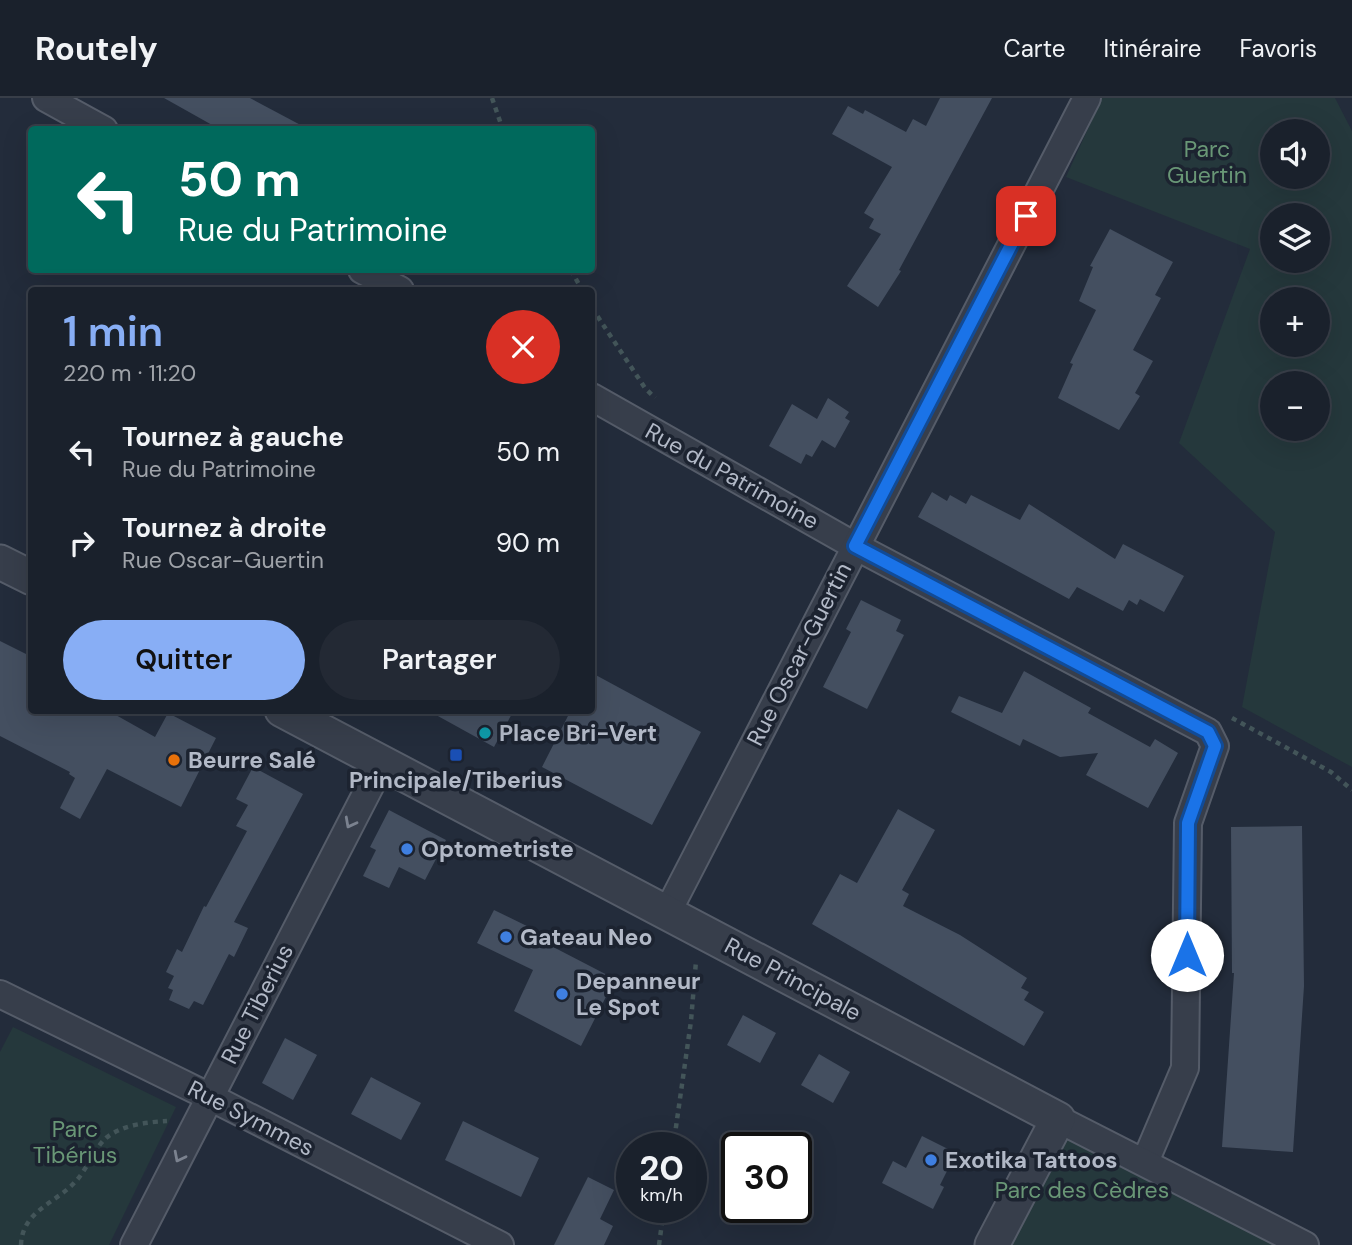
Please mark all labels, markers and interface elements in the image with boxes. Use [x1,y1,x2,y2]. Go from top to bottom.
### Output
text: Routely [35,27,158,70]
text: Carte [1004,33,1065,64]
text: Itinéraire [1103,33,1201,64]
text: Favoris [1239,33,1317,64]
map controls [1260,119,1330,441]
button: sound [1260,119,1330,189]
park label: Parc Guertin [1167,134,1247,190]
text: 50 m [178,147,301,211]
icon: left [63,154,154,245]
pin [996,186,1056,246]
icon: arrive [1007,197,1045,235]
button: layers [1260,203,1330,273]
text: Rue du Patrimoine [178,209,448,251]
button: + [1260,287,1330,357]
text: 1 min [63,304,163,359]
button: close [486,310,560,384]
text: 220 m · 11:20 [63,358,196,388]
button: − [1260,371,1330,441]
street label: Rue du Patrimoine [640,416,824,536]
text: Tournez à gauche [122,420,344,454]
icon: left [63,433,101,471]
text: 50 m [496,435,560,469]
text: Rue du Patrimoine [122,454,316,484]
text: Tournez à droite [122,511,327,545]
icon: right [63,524,101,562]
text: 90 m [496,526,560,560]
text: Rue Oscar-Guertin [122,545,324,575]
street label: Rue Oscar-Guertin [740,557,858,751]
button: Quitter [63,620,305,700]
button: Partager [319,620,560,700]
place label: Place Bri-Vert [499,718,657,748]
marker: Place Bri-Vert [477,725,493,741]
place label: Beurre Salé [188,745,316,775]
marker: Principale/Tiberius [448,747,464,763]
marker: Beurre Salé [166,752,182,768]
place label: Principale/Tiberius [349,765,563,795]
one-way arrow [345,816,358,828]
place label: Optometriste [421,834,574,864]
marker: Optometriste [399,841,415,857]
position arrow [1150,918,1224,992]
place label: Gateau Neo [520,922,652,952]
marker: Gateau Neo [498,929,514,945]
street label: Rue Principale [720,930,866,1028]
street label: Rue Tiberius [214,939,300,1069]
place label: Depanneur Le Spot [576,966,700,1022]
marker: Depanneur Le Spot [554,986,570,1002]
street label: Rue Symmes [183,1073,319,1163]
park label: Parc Tibérius [33,1114,117,1170]
speed limit sign: 30 [721,1132,812,1223]
text: 20 [639,1145,684,1191]
place label: Exotika Tattoos [945,1145,1118,1175]
one-way arrow [174,1150,187,1163]
marker: Exotika Tattoos [923,1152,939,1168]
park label: Parc des Cèdres [995,1175,1169,1205]
text: km/h [640,1183,683,1207]

